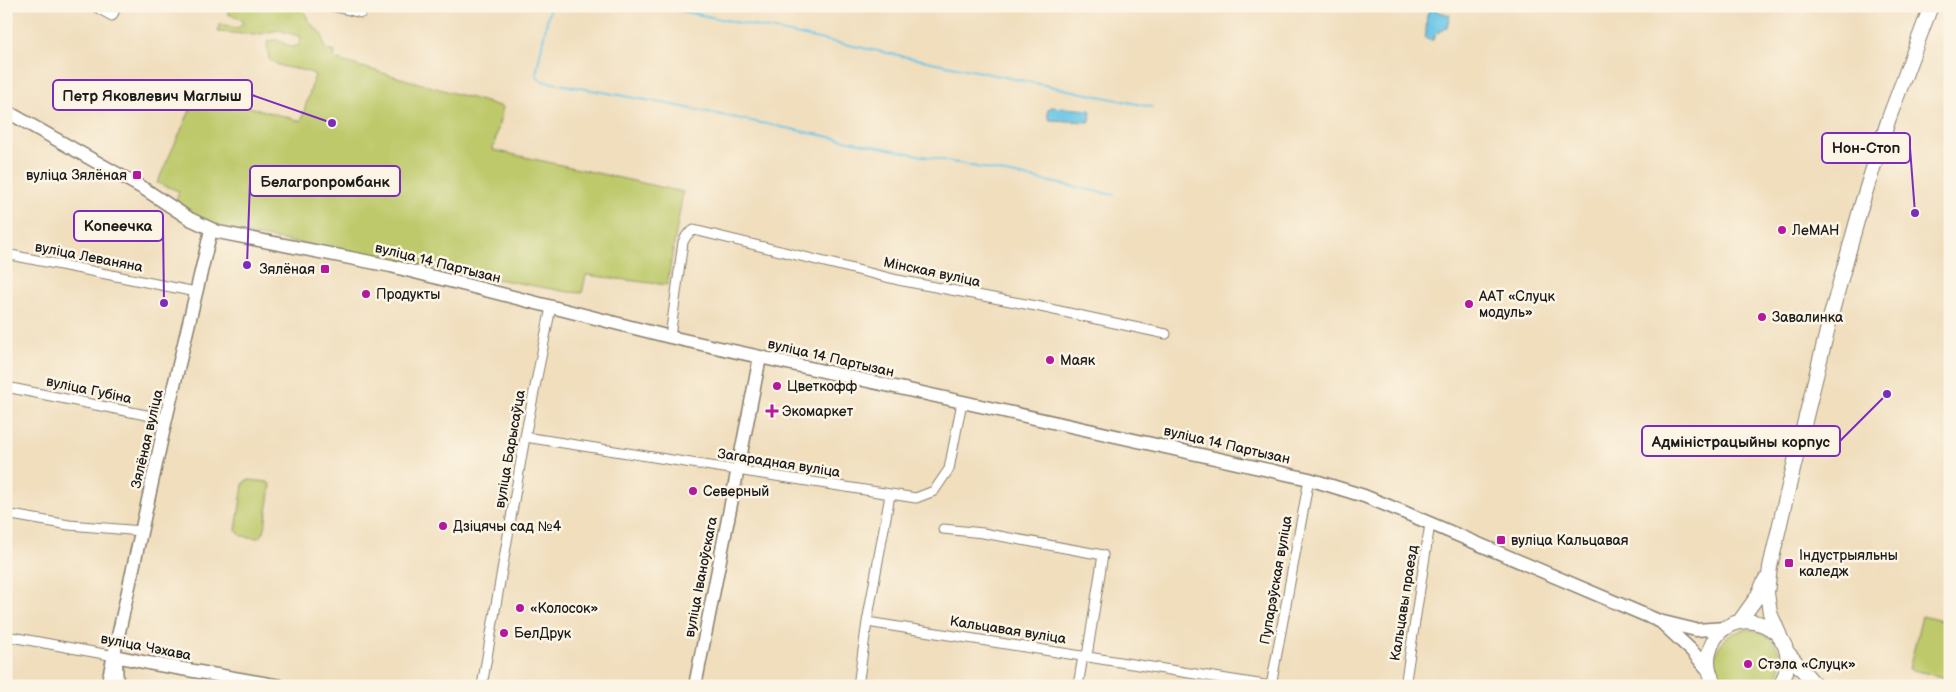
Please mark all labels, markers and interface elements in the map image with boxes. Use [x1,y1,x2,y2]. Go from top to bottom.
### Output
callout: Петр Яковлевич Маглыш [53,80,252,110]
text: Петр Яковлевич Маглыш [62,87,242,106]
callout: Нон-Стоп [1822,133,1910,163]
text: Нон-Стоп [1832,139,1900,158]
callout: Белагропромбанк [250,166,400,196]
place label: вуліца Зялёная [26,167,127,184]
marker: вуліца Зялёная [131,169,143,181]
text: Белагропромбанк [260,173,391,192]
callout: Копеечка [74,211,163,241]
text: Копеечка [84,217,153,236]
place label: ЛеМАН [1791,222,1839,239]
marker: ЛеМАН [1776,224,1788,236]
street label: вуліца Леваняна [34,238,145,276]
street label: вуліца 14 Партызан [373,239,503,287]
street label: Мінская вуліца [882,253,983,291]
place label: Зялёная [259,261,315,278]
marker: Зялёная [319,263,331,275]
place label: Продукты [376,286,440,303]
marker: Продукты [360,288,372,300]
place label: ААТ «Слуцк модуль» [1478,288,1555,321]
marker: ААТ «Слуцк модуль» [1463,298,1475,310]
place label: Завалинка [1772,309,1844,326]
marker: Завалинка [1756,311,1768,323]
street label: вуліца 14 Партызан [766,335,896,381]
place label: Маяк [1060,352,1096,369]
marker: Маяк [1044,354,1056,366]
street label: вуліца Губіна [45,373,134,408]
place label: Цветкофф [787,378,858,395]
marker: Цветкофф [771,380,783,392]
street label: Зялёная вуліца [127,387,167,490]
street label: вуліца Барысаўца [491,388,529,509]
place label: Экомаркет [782,403,854,420]
marker: Экомаркет [766,405,778,417]
street label: вуліца 14 Партызан [1162,422,1292,468]
callout: Адміністрацыйны корпус [1642,426,1840,456]
text: Адміністрацыйны корпус [1651,433,1831,452]
street label: Загарадная вуліца [716,445,842,481]
place label: Северный [703,483,769,500]
marker: Северный [687,485,699,497]
street label: Пупарэўская вуліца [1256,514,1296,646]
street label: вуліца Іваноўскага [681,515,721,639]
place label: Дзіцячы сад №4 [453,518,562,535]
marker: Дзіцячы сад №4 [437,520,449,532]
place label: вуліца Кальцавая [1511,532,1629,549]
marker: вуліца Кальцавая [1495,534,1507,546]
street label: Кальцавы праезд [1386,543,1422,662]
place label: Індустрыяльны каледж [1799,547,1898,580]
marker: Індустрыяльны каледж [1783,557,1795,569]
place label: «Колосок» [530,600,598,617]
marker: «Колосок» [514,602,526,614]
street label: Кальцавая вуліца [949,612,1068,648]
place label: БелДрук [514,625,572,642]
marker: БелДрук [498,627,510,639]
street label: вуліца Чэхава [99,630,193,664]
place label: Стэла «Слуцк» [1758,656,1856,673]
marker: Стэла «Слуцк» [1742,658,1754,670]

